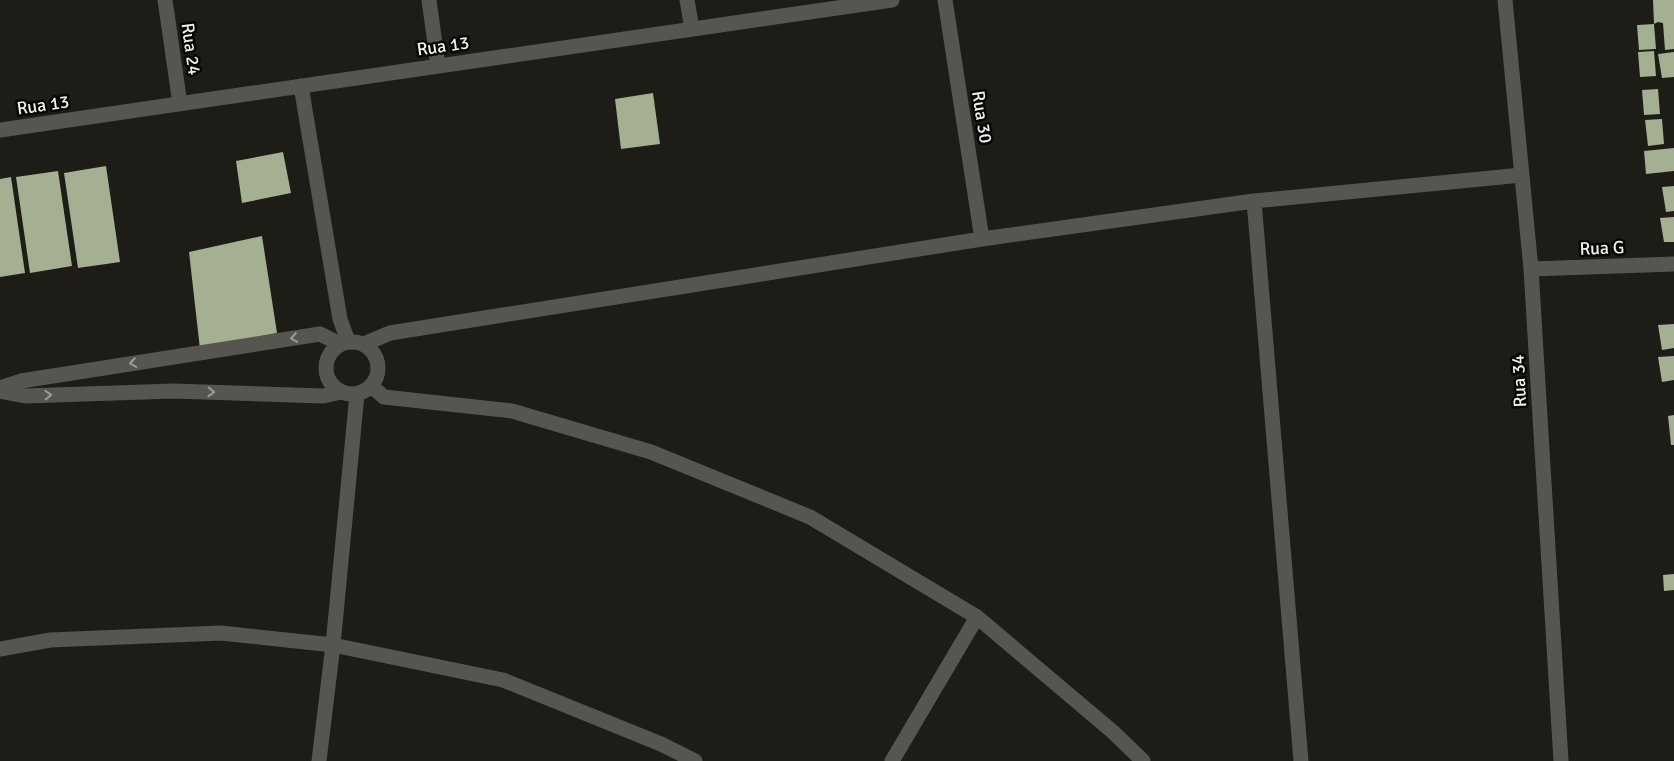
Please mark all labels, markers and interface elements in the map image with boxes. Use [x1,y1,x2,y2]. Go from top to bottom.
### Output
street label: Rua 24 [176,21,206,77]
street label: Rua 13 [415,31,471,61]
street label: Rua 30 [967,89,997,145]
street label: Rua 13 [15,90,71,120]
street label: Rua G [1579,236,1625,260]
one-way arrow [290,332,298,343]
street label: Rua 34 [1507,354,1531,408]
one-way arrow [129,358,138,368]
one-way arrow [207,387,215,398]
one-way arrow [44,390,52,401]

